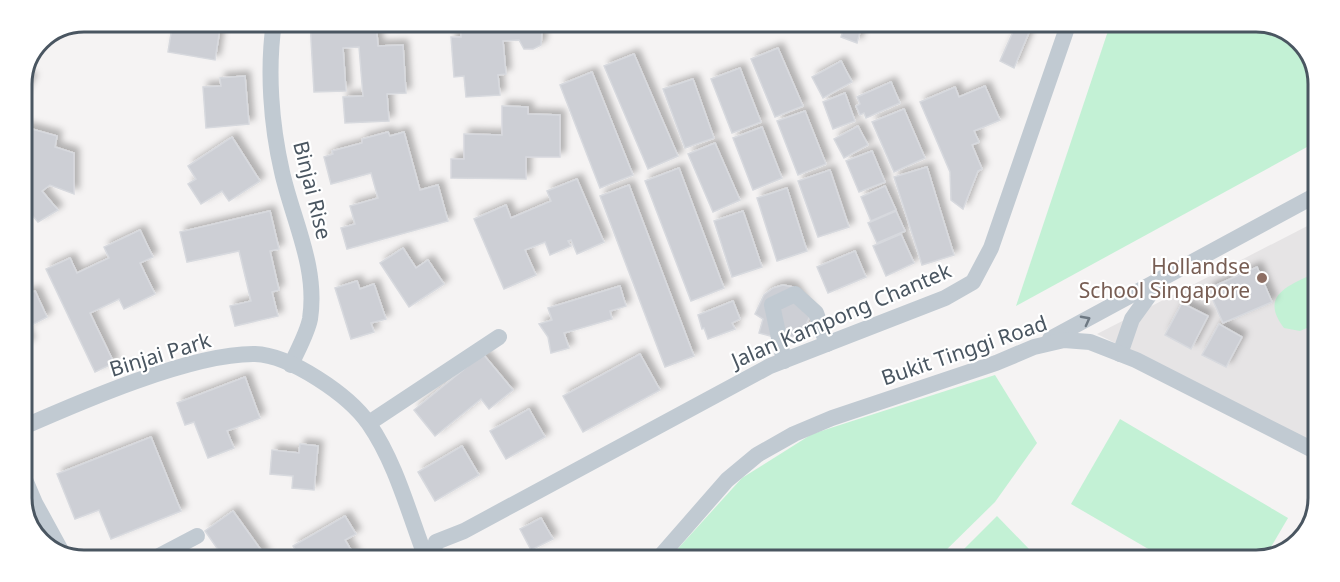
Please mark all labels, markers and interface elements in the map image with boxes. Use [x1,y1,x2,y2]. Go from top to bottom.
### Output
street label: Binjai Rise [287,138,339,242]
place label: Hollandse School Singapore [1079,252,1250,304]
street label: Jalan Kampong Chantek [725,256,956,375]
marker: Hollandse School Singapore [1255,271,1269,285]
street label: Bukit Tinggi Road [877,309,1051,391]
one-way arrow [1079,316,1090,327]
street label: Binjai Park [106,325,215,383]

